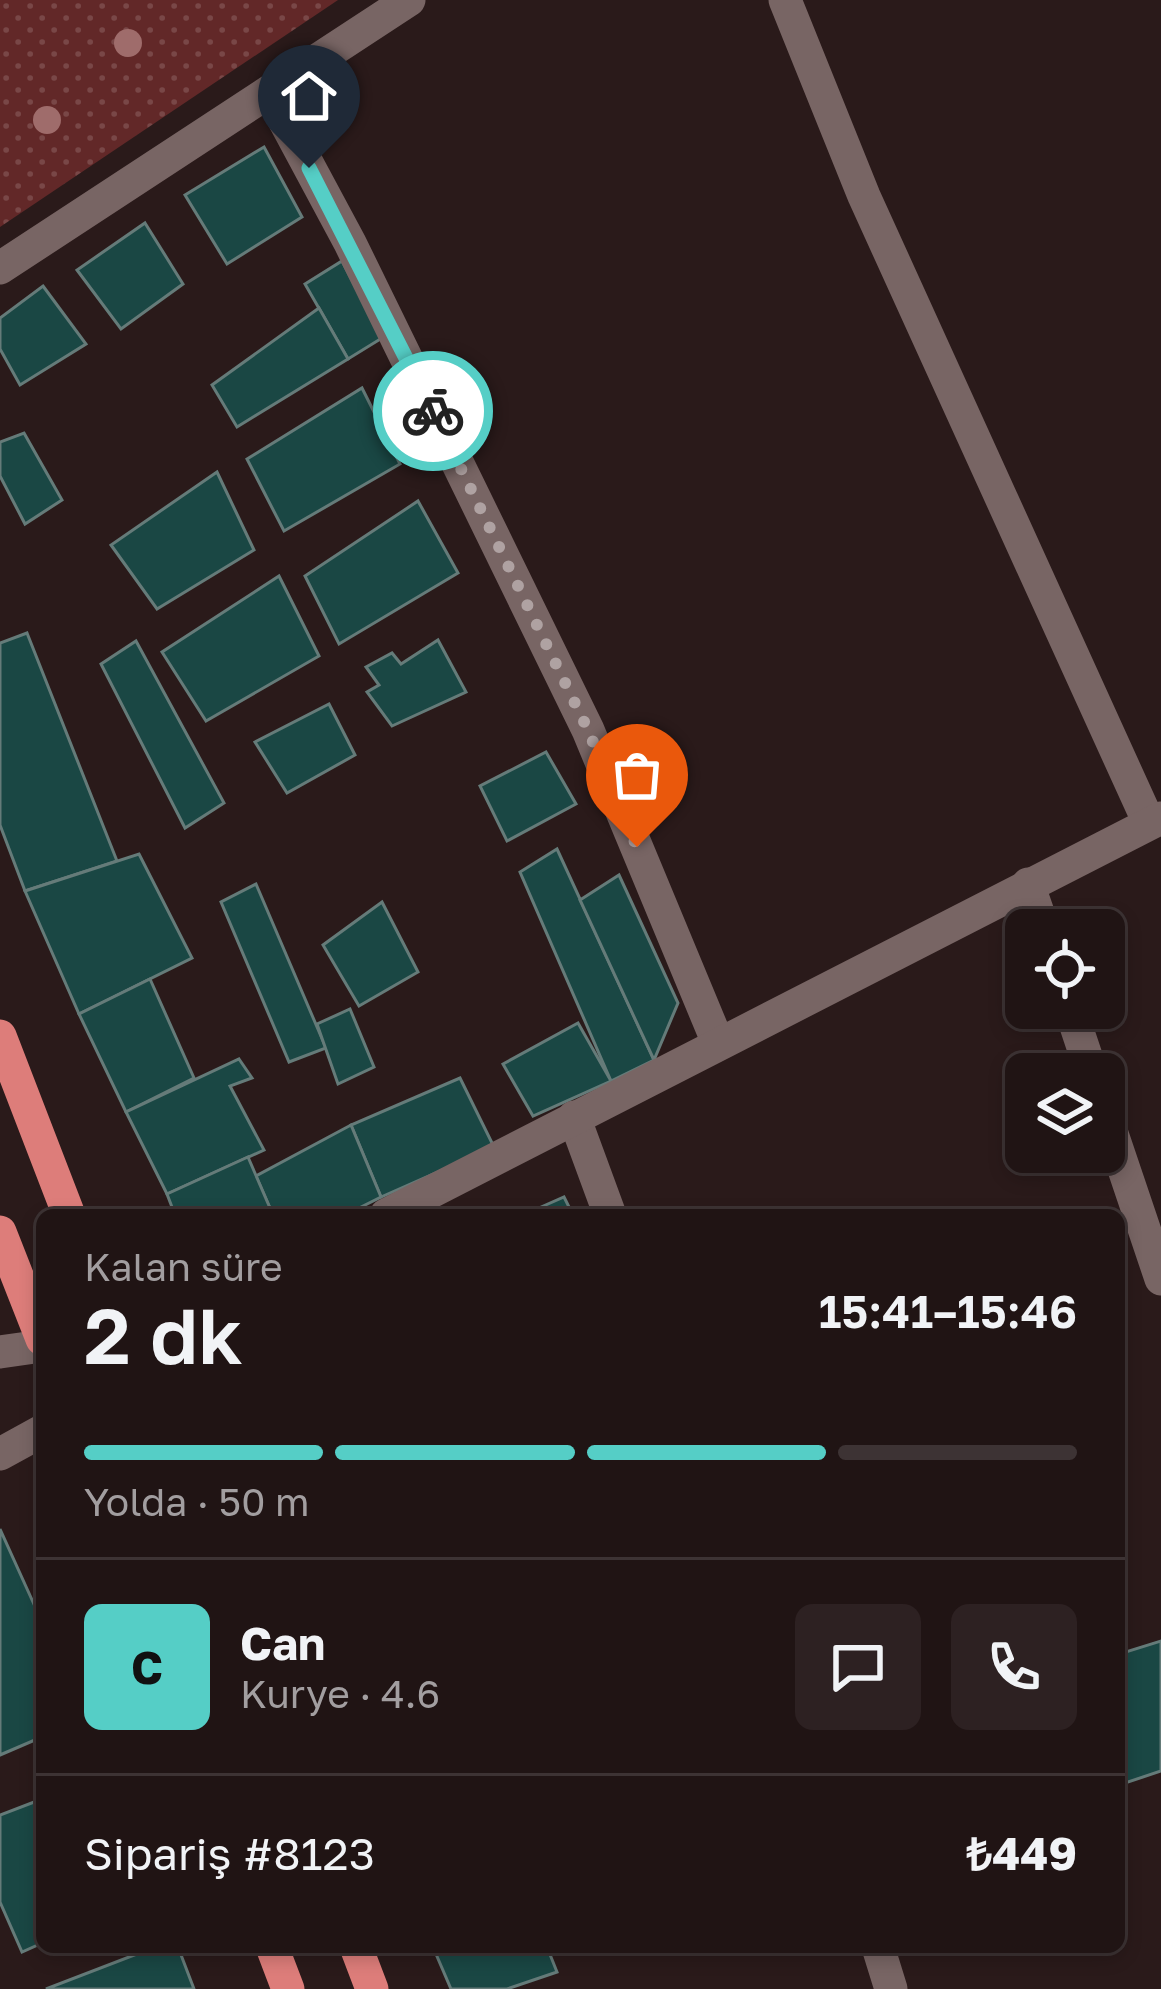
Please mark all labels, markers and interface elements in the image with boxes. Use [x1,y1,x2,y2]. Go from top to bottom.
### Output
pin [258,45,360,168]
icon: home [276,63,342,129]
courier [373,351,493,471]
icon: bike [400,378,466,444]
pin [586,724,688,847]
icon: bag [604,742,670,808]
map controls [1005,909,1125,1173]
button: locate [1005,909,1125,1029]
button: layers [1005,1053,1125,1173]
text: Kalan süre [84,1243,283,1290]
text: 15:41–15:46 [819,1284,1077,1338]
text: 2 dk [84,1288,243,1381]
text: Yolda · 50 m [84,1478,310,1525]
button: chat [795,1604,921,1730]
button: phone [951,1604,1077,1730]
text: Can [240,1616,325,1670]
text: C [131,1640,163,1694]
text: Kurye · 4.6 [240,1670,440,1717]
text: Sipariş #8123 [84,1826,375,1880]
text: ₺449 [966,1826,1077,1880]

